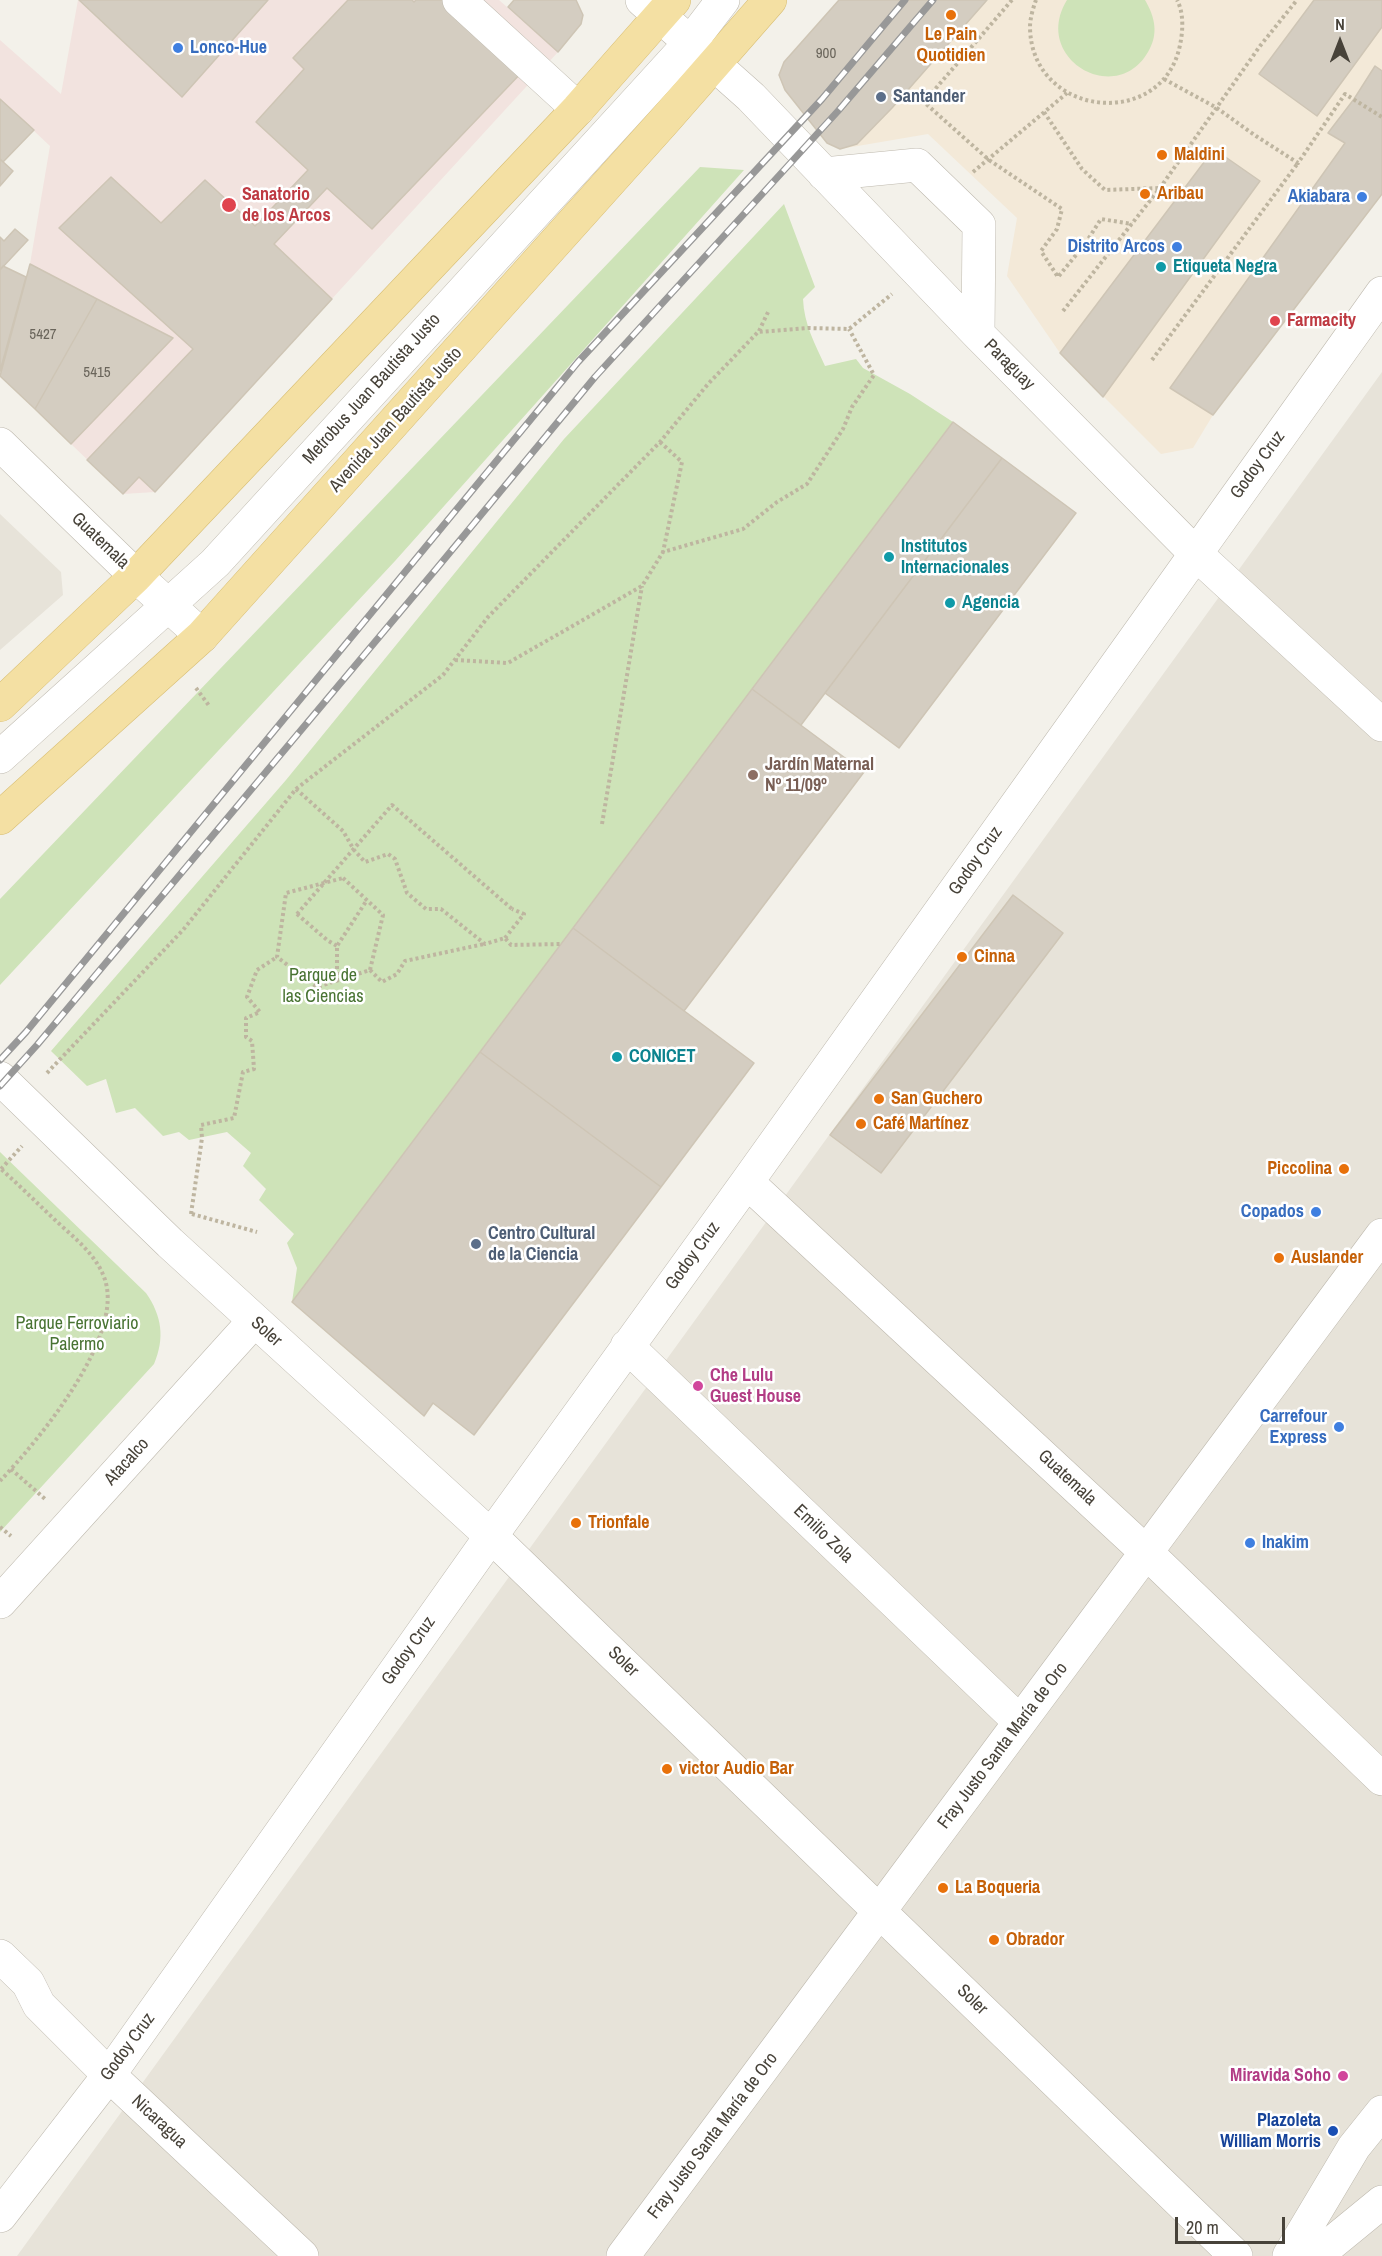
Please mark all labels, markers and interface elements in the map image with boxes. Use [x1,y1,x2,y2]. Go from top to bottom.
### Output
marker: Le Pain Quotidien [944,8,958,22]
north arrow [1310,12,1370,72]
text: N [1335,13,1345,35]
place label: Le Pain Quotidien [917,24,985,66]
place label: Lonco-Hue [190,37,267,59]
marker: Lonco-Hue [171,41,185,55]
house number: 900 [816,45,836,63]
place label: Santander [893,86,965,108]
marker: Santander [874,90,888,104]
place label: Maldini [1174,144,1225,166]
marker: Maldini [1155,148,1169,162]
place label: Aribau [1157,183,1204,205]
place label: Sanatorio de los Arcos [242,184,331,226]
place label: Akiabara [1288,186,1350,208]
marker: Aribau [1138,187,1152,201]
marker: Akiabara [1355,190,1369,204]
marker: Sanatorio de los Arcos [220,196,238,214]
place label: Distrito Arcos [1067,236,1165,258]
marker: Distrito Arcos [1170,240,1184,254]
place label: Etiqueta Negra [1173,256,1277,278]
marker: Etiqueta Negra [1154,260,1168,274]
street label: Metrobus Juan Bautista Justo [299,309,445,469]
place label: Farmacity [1287,310,1356,332]
marker: Farmacity [1268,314,1282,328]
house number: 5427 [29,326,57,344]
street label: Paraguay [979,335,1039,395]
street label: Avenida Juan Bautista Justo [325,343,467,497]
house number: 5415 [83,364,111,382]
street label: Godoy Cruz [1226,427,1290,503]
street label: Guatemala [67,508,133,574]
place label: Institutos Internacionales [901,536,1009,578]
marker: Institutos Internacionales [882,550,896,564]
place label: Agencia [962,592,1019,614]
marker: Agencia [943,596,957,610]
place label: Jardín Maternal Nº 11/09º [765,754,874,796]
marker: Jardín Maternal Nº 11/09º [746,768,760,782]
street label: Godoy Cruz [945,823,1007,899]
place label: Cinna [974,946,1015,968]
marker: Cinna [955,950,969,964]
park label: Parque de las Ciencias [282,965,364,1008]
place label: CONICET [629,1046,695,1068]
marker: CONICET [610,1050,624,1064]
place label: San Guchero [891,1088,983,1110]
marker: San Guchero [872,1092,886,1106]
place label: Café Martínez [873,1113,969,1135]
marker: Café Martínez [854,1117,868,1131]
place label: Piccolina [1267,1158,1332,1180]
marker: Piccolina [1337,1162,1351,1176]
place label: Copados [1241,1201,1304,1223]
marker: Copados [1309,1205,1323,1219]
street label: Godoy Cruz [661,1218,725,1294]
place label: Centro Cultural de la Ciencia [488,1223,595,1266]
marker: Centro Cultural de la Ciencia [469,1237,483,1251]
place label: Auslander [1291,1247,1363,1269]
marker: Auslander [1272,1251,1286,1265]
street label: Soler [246,1312,286,1352]
park label: Parque Ferroviario Palermo [15,1313,139,1356]
place label: Che Lulu Guest House [710,1365,801,1408]
marker: Che Lulu Guest House [691,1379,705,1393]
place label: Carrefour Express [1260,1406,1327,1448]
marker: Carrefour Express [1332,1420,1346,1434]
street label: Atacalco [100,1434,154,1490]
street label: Guatemala [1033,1445,1101,1511]
street label: Emilio Zola [789,1500,857,1568]
place label: Trionfale [588,1512,650,1534]
marker: Trionfale [569,1516,583,1530]
place label: Inakim [1262,1532,1309,1554]
marker: Inakim [1243,1536,1257,1550]
street label: Godoy Cruz [378,1613,440,1689]
street label: Soler [603,1642,643,1682]
street label: Fray Justo Santa María de Oro [933,1659,1073,1833]
place label: victor Audio Bar [679,1758,794,1780]
marker: victor Audio Bar [660,1762,674,1776]
place label: La Boqueria [955,1877,1040,1899]
marker: La Boqueria [936,1881,950,1895]
place label: Obrador [1006,1929,1064,1951]
marker: Obrador [987,1933,1001,1947]
street label: Soler [952,1980,992,2020]
street label: Godoy Cruz [96,2009,160,2085]
street label: Fray Justo Santa María de Oro [643,2049,783,2223]
place label: Miravida Soho [1230,2065,1331,2087]
marker: Miravida Soho [1336,2069,1350,2083]
street label: Nicaragua [127,2091,191,2153]
place label: Plazoleta William Morris [1220,2110,1321,2152]
marker: Plazoleta William Morris [1326,2124,1340,2138]
scale bar [1178,2205,1288,2243]
text: 20 m [1186,2215,1219,2240]

